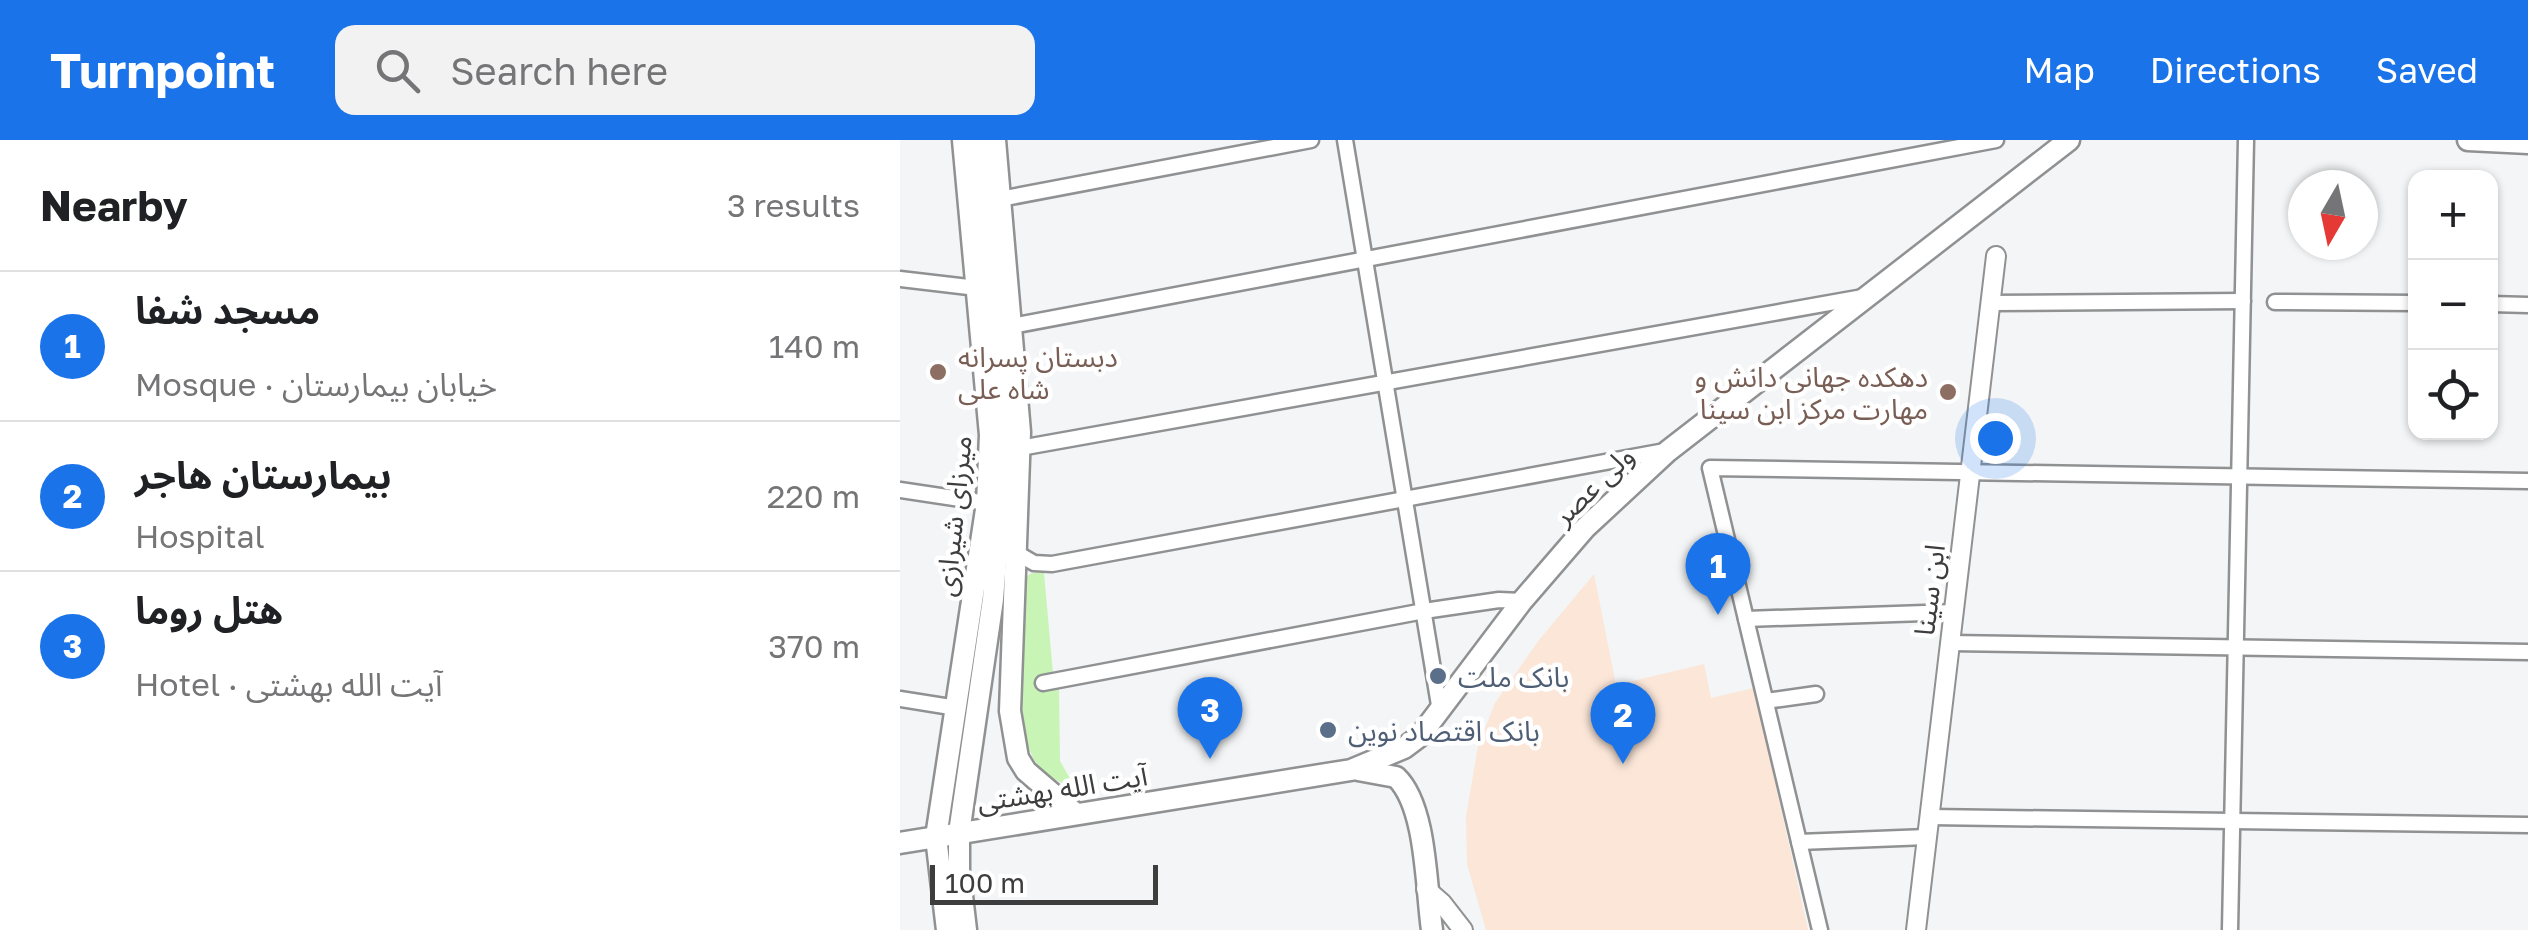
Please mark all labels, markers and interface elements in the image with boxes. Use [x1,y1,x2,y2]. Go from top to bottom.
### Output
search box [335,25,1035,115]
text: Turnpoint [50,41,275,99]
icon: search [370,43,425,98]
text: Search here [450,48,668,93]
text: Map [2023,49,2095,91]
text: Directions [2150,49,2321,91]
text: Saved [2376,49,2478,91]
north arrow [2288,170,2378,260]
map controls [2408,170,2498,440]
button: + [2408,170,2498,260]
text: Nearby [40,180,188,230]
text: 3 results [727,186,860,224]
button: − [2408,260,2498,350]
text: مسجد شفا [135,287,320,332]
text: 1 [64,327,81,365]
text: 140 m [769,327,860,365]
place label: دبستان پسرانه شاه علی [958,340,1118,406]
button: locate [2408,350,2498,440]
place label: دهکده جهانی دانش و مهارت مرکز ابن سینا [1695,360,1928,426]
marker: دبستان پسرانه شاه علی [927,361,949,383]
text: Mosque · خیابان بیمارستان [135,365,497,403]
marker: دهکده جهانی دانش و مهارت مرکز ابن سینا [1937,381,1959,403]
your location [1970,413,2021,464]
street label: میرزای شیرازی [928,434,979,598]
street label: ولی عصر [1545,439,1641,533]
text: بیمارستان هاجر [135,452,392,497]
text: 2 [63,477,82,515]
text: 220 m [767,477,860,515]
text: Hospital [135,517,265,555]
pin: 1 [1686,532,1750,615]
street label: ابن سینا [1907,542,1952,638]
text: هتل روما [135,587,283,632]
text: 3 [63,627,82,665]
text: 370 m [768,627,860,665]
place label: بانک ملت [1458,660,1569,693]
text: Hotel · آیت الله بهشتی [135,665,442,703]
marker: بانک ملت [1427,665,1449,687]
pin: 3 [1178,676,1242,759]
pin: 2 [1590,682,1656,764]
place label: بانک اقتصاد نوین [1348,714,1540,748]
marker: بانک اقتصاد نوین [1317,719,1339,741]
street label: آیت الله بهشتی [974,758,1152,819]
scale bar [930,860,1158,904]
text: 100 m [945,866,1025,899]

